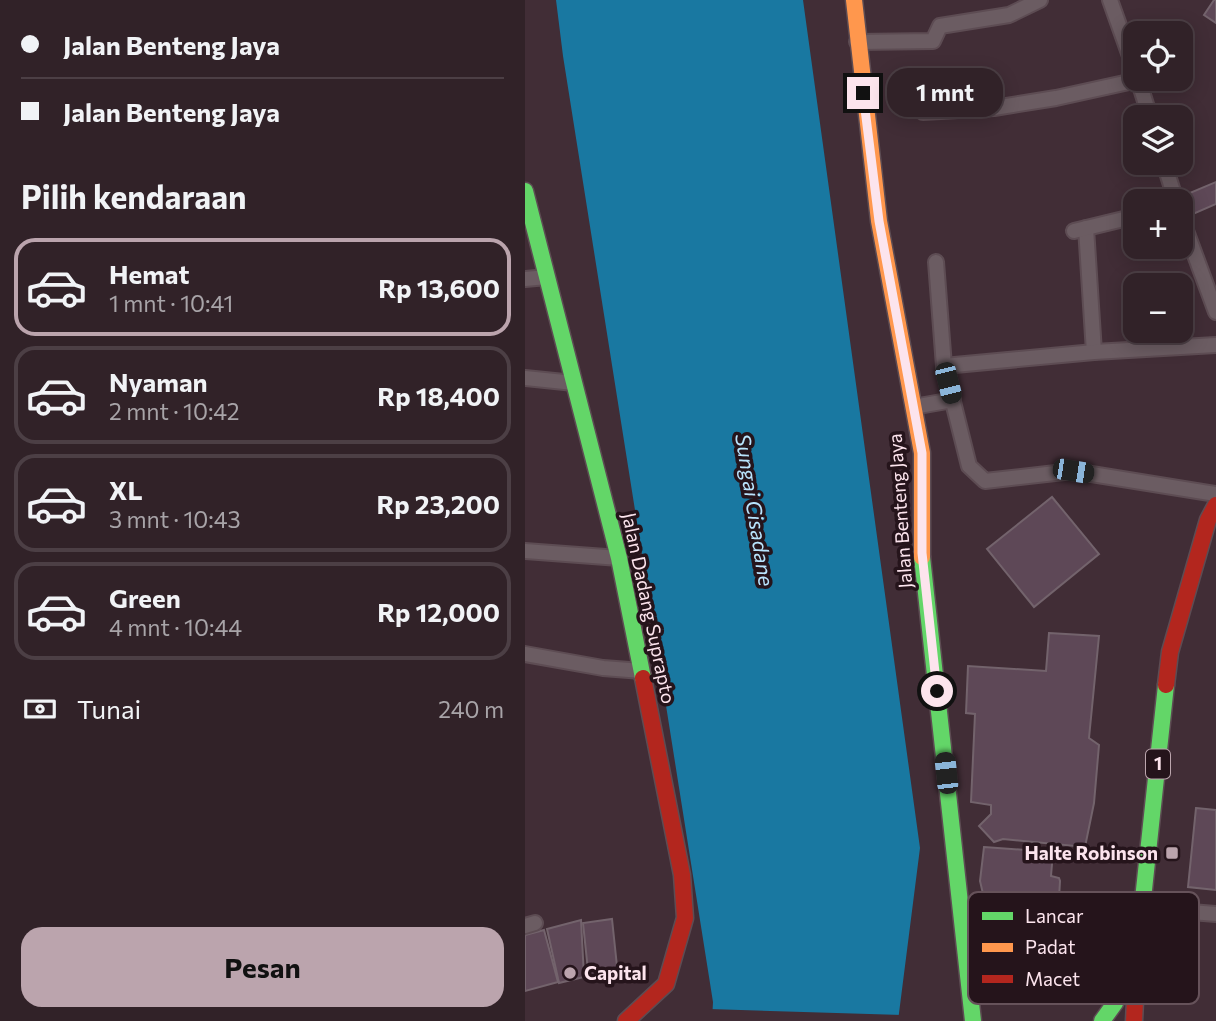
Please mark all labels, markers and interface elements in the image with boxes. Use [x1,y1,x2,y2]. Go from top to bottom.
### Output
map controls [1123,21,1193,343]
button: locate [1123,21,1193,91]
text: Jalan Benteng Jaya [63,29,280,60]
callout: 1 mnt [887,68,1003,118]
route end [847,77,879,109]
text: 1 mnt [916,78,974,106]
text: Jalan Benteng Jaya [63,96,280,127]
button: layers [1123,105,1193,175]
text: Pilih kendaraan [21,176,247,216]
button: + [1123,189,1193,259]
icon: car [25,256,88,319]
text: Hemat [109,258,190,289]
text: Rp 13,600 [378,272,500,303]
button: − [1123,273,1193,343]
text: 1 mnt · 10:41 [109,289,233,317]
car [933,360,964,406]
icon: car [25,364,88,427]
text: Nyaman [109,366,208,397]
text: Rp 18,400 [377,380,500,411]
text: 2 mnt · 10:42 [109,397,240,425]
water label: Sungai Cisadane [731,432,780,588]
street label: Jalan Benteng Jaya [883,433,916,589]
car [1051,457,1096,485]
icon: car [25,472,88,535]
text: XL [109,474,143,505]
text: Rp 23,200 [376,488,500,519]
text: 3 mnt · 10:43 [109,505,241,533]
street label: Jalan Dadang Suprapto [618,510,681,706]
icon: car [25,580,88,643]
text: Green [109,582,181,613]
text: Rp 12,000 [377,596,500,627]
text: 4 mnt · 10:44 [109,613,242,641]
route start [921,675,953,707]
icon: cash [21,690,59,728]
text: Tunai [77,693,141,724]
text: 240 m [438,695,504,723]
road number: 1 [1146,750,1170,778]
car [934,751,959,795]
place label: Halte Robinson [1024,841,1158,864]
marker: Halte Robinson [1164,845,1180,861]
legend [968,892,1199,1004]
text: Lancar [1025,904,1084,927]
button: Pesan [21,927,504,1007]
text: Padat [1025,935,1076,958]
place label: Capital [584,961,647,984]
marker: Capital [562,965,578,981]
text: Macet [1025,967,1080,990]

